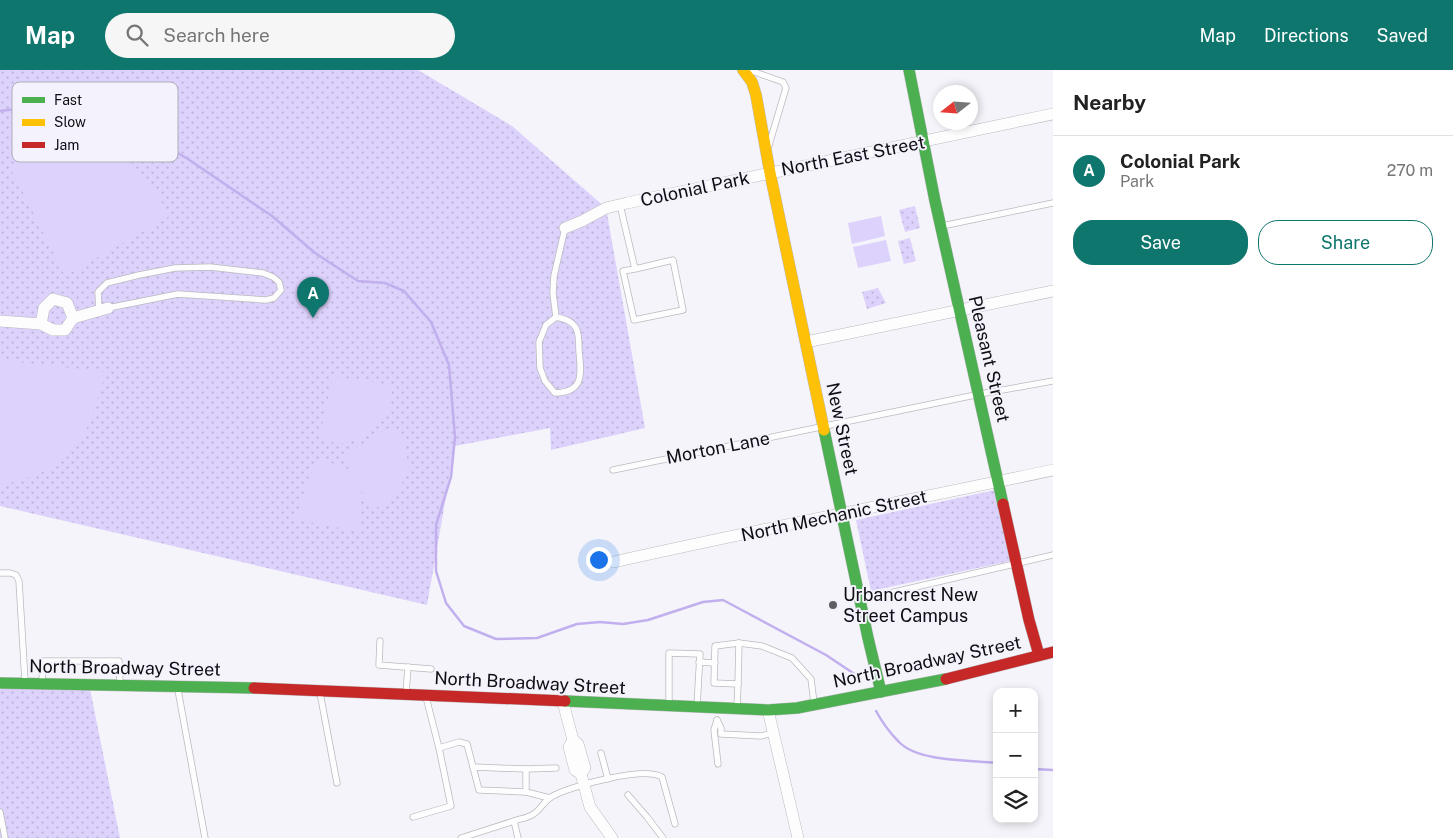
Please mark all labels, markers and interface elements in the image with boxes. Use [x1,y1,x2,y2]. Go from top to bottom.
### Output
search box [105,13,455,58]
text: Map [25,21,75,49]
icon: search [123,21,151,49]
text: Search here [163,24,270,46]
text: Map [1199,25,1236,46]
text: Directions [1264,25,1349,46]
text: Saved [1377,25,1428,46]
legend [12,82,178,162]
north arrow [933,85,978,130]
text: Nearby [1073,90,1146,115]
text: Fast [54,92,82,108]
text: Slow [54,114,86,130]
street label: North East Street [779,131,927,180]
text: Jam [54,137,79,153]
text: Colonial Park [1120,150,1241,172]
text: A [1083,161,1095,180]
text: 270 m [1387,161,1433,180]
street label: Colonial Park [639,167,751,210]
text: Park [1120,172,1154,191]
button: Save [1073,220,1248,265]
button: Share [1258,220,1433,265]
pin: A [297,277,329,318]
street label: Pleasant Street [965,293,1014,424]
street label: New Street [822,381,863,477]
street label: Morton Lane [664,427,771,468]
street label: North Mechanic Street [739,486,929,545]
your location [586,547,612,573]
place label: Urbancrest New Street Campus [843,584,978,626]
marker: Urbancrest New Street Campus [827,599,839,611]
street label: North Broadway Street [831,631,1023,692]
street label: North Broadway Street [29,655,221,680]
street label: North Broadway Street [434,667,626,698]
map controls [993,688,1038,823]
button: + [993,688,1038,733]
button: − [993,733,1038,778]
button: layers [993,778,1038,823]

